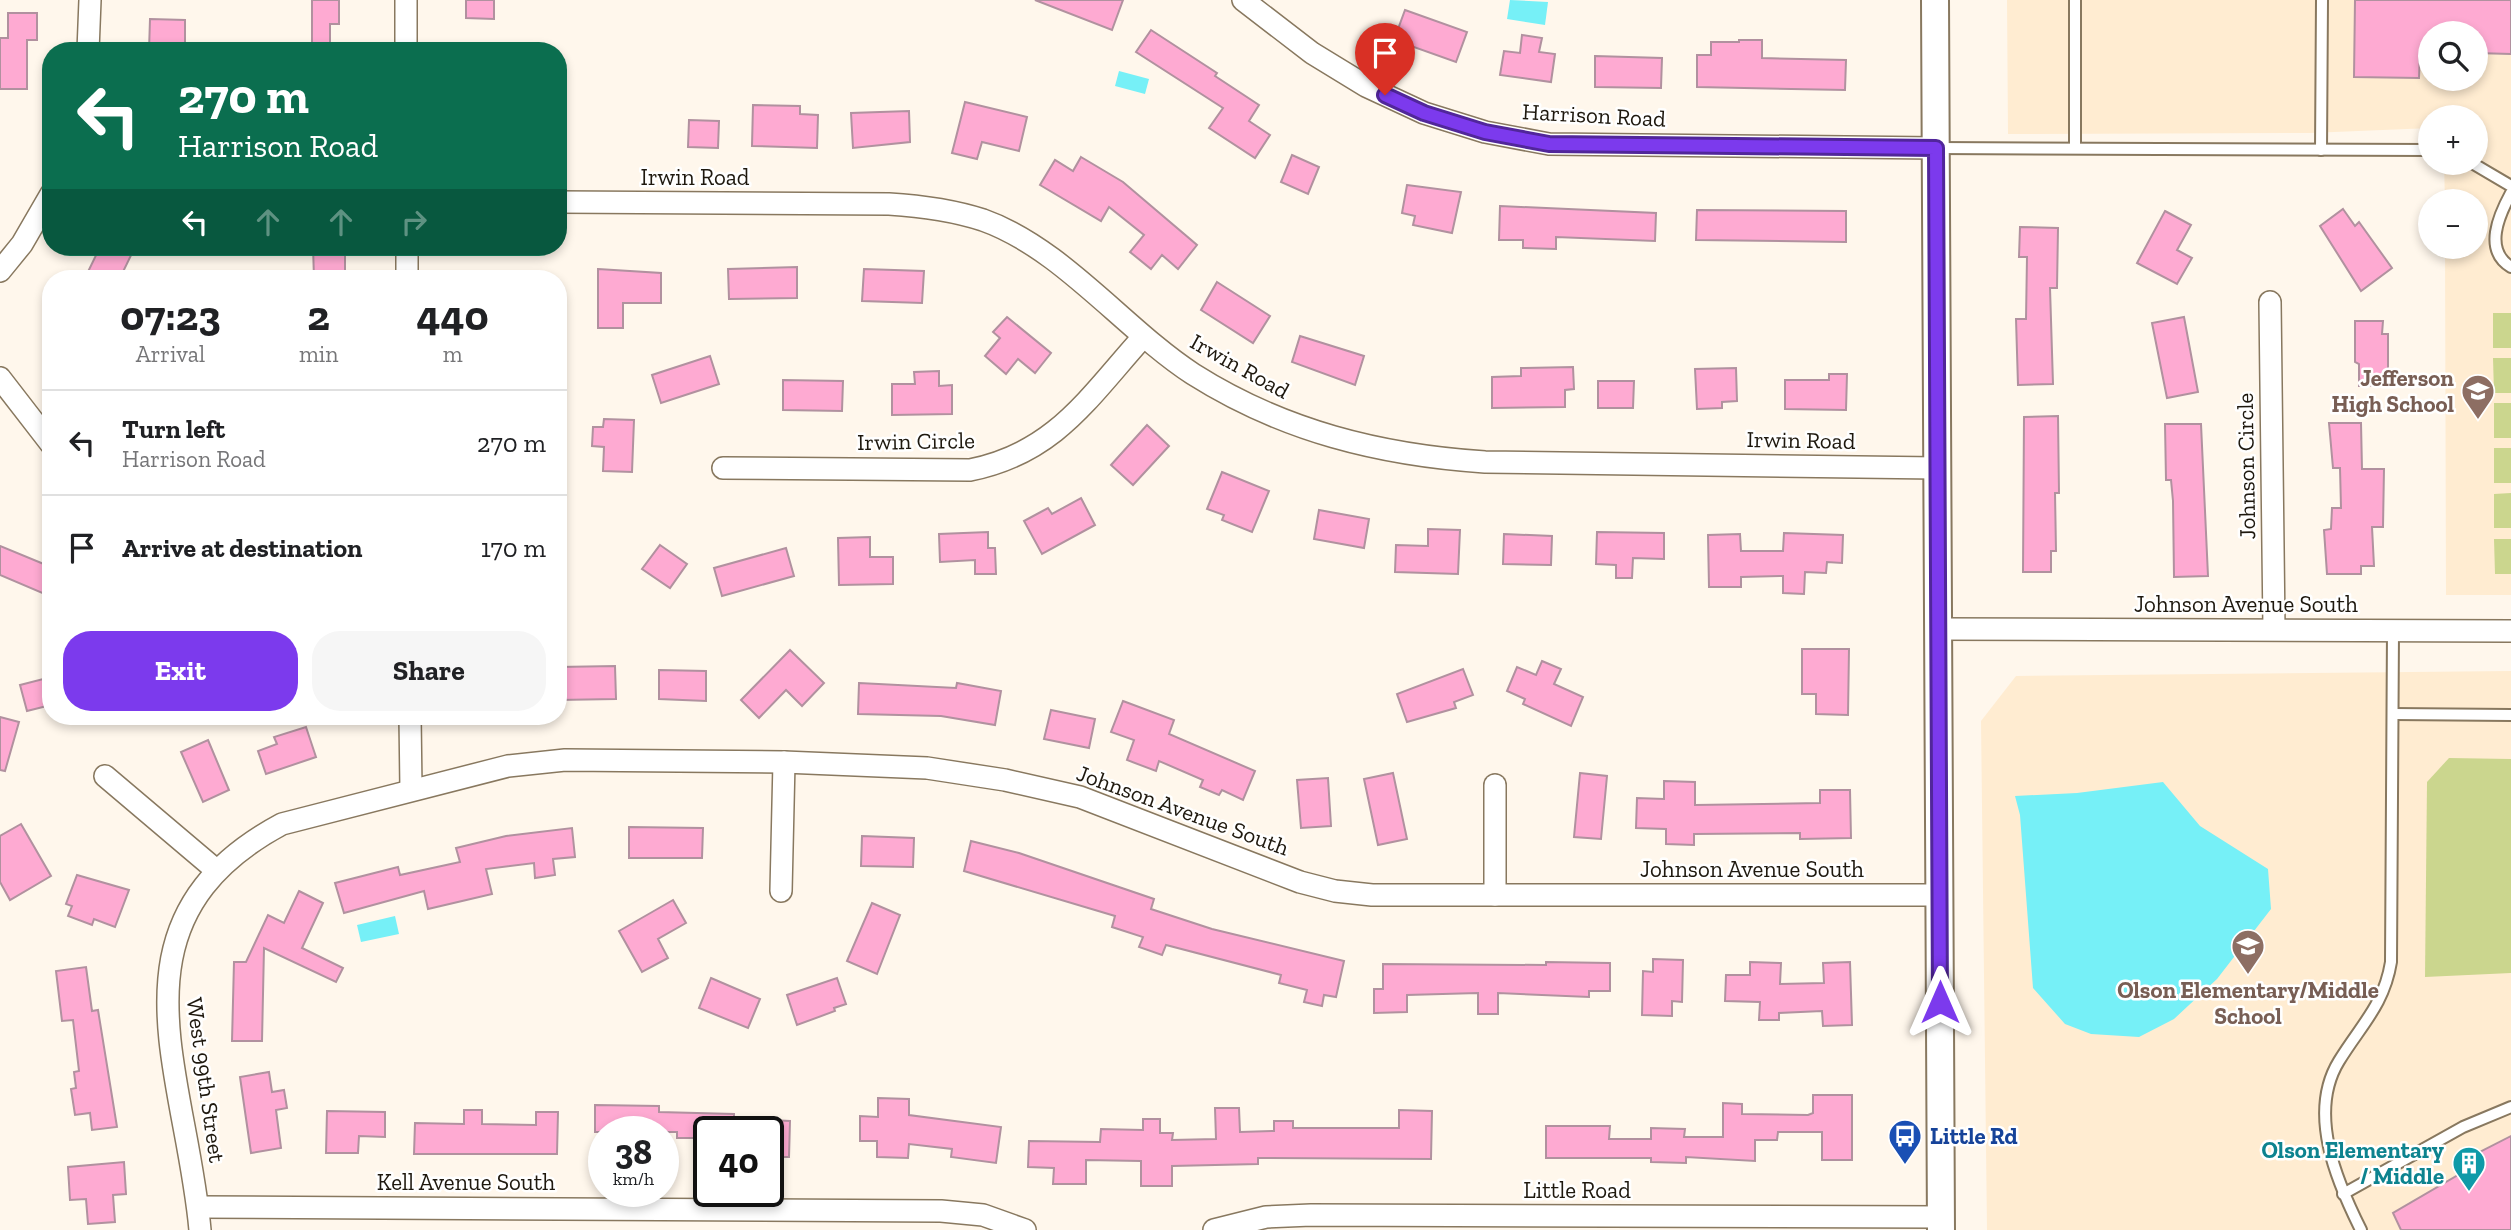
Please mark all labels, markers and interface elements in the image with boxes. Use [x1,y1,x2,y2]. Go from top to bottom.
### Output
map controls [2418,21,2488,259]
button: search [2418,21,2488,91]
pin [1355,23,1415,95]
icon: arrive [1366,34,1404,72]
text: 270 m [178,67,309,126]
icon: left [63,70,154,161]
street label: Harrison Road [1521,97,1667,133]
button: + [2418,105,2488,175]
text: Harrison Road [178,127,378,165]
street label: Irwin Road [641,163,750,191]
button: − [2418,189,2488,259]
icon: left [176,203,214,241]
icon: ahead [249,203,287,241]
icon: ahead [322,203,360,241]
icon: right [395,203,433,241]
text: 07:23 [120,290,221,341]
text: 2 [307,290,330,341]
text: 440 [417,290,489,341]
street label: Irwin Road [1186,327,1295,405]
text: Arrival [136,340,205,368]
text: min [299,340,338,368]
text: m [443,340,463,368]
place label: Jefferson High School [2331,364,2454,418]
school or university icon: Jefferson High School [2459,372,2497,421]
street label: Johnson Circle [2231,392,2261,540]
text: Turn left [122,413,225,445]
icon: left [63,424,101,462]
street label: Irwin Road [1746,425,1856,455]
street label: Irwin Circle [857,426,975,456]
text: 270 m [477,427,546,459]
text: Harrison Road [122,445,266,473]
icon: arrive [63,529,101,567]
text: Arrive at destination [122,532,362,564]
text: 170 m [481,532,546,564]
street label: Johnson Avenue South [2134,590,2358,618]
button: Exit [63,631,298,711]
button: Share [312,631,546,711]
street label: Johnson Avenue South [1073,759,1293,861]
street label: Johnson Avenue South [1640,855,1864,883]
school or university icon: Olson Elementary/Middle School [2229,927,2267,976]
position arrow [1903,965,1977,1039]
place label: Olson Elementary/Middle School [2117,976,2379,1030]
street label: West 99th Street [181,996,232,1165]
speed limit sign: 40 [693,1116,784,1207]
bus stop icon: Little Rd [1886,1117,1924,1166]
place label: Little Rd [1930,1122,2018,1150]
text: 38 [615,1131,652,1173]
place label: Olson Elementary / Middle [2261,1136,2445,1190]
building icon: Olson Elementary / Middle [2450,1144,2488,1193]
street label: Kell Avenue South [377,1168,555,1196]
text: km/h [613,1168,654,1190]
street label: Little Road [1523,1176,1631,1204]

